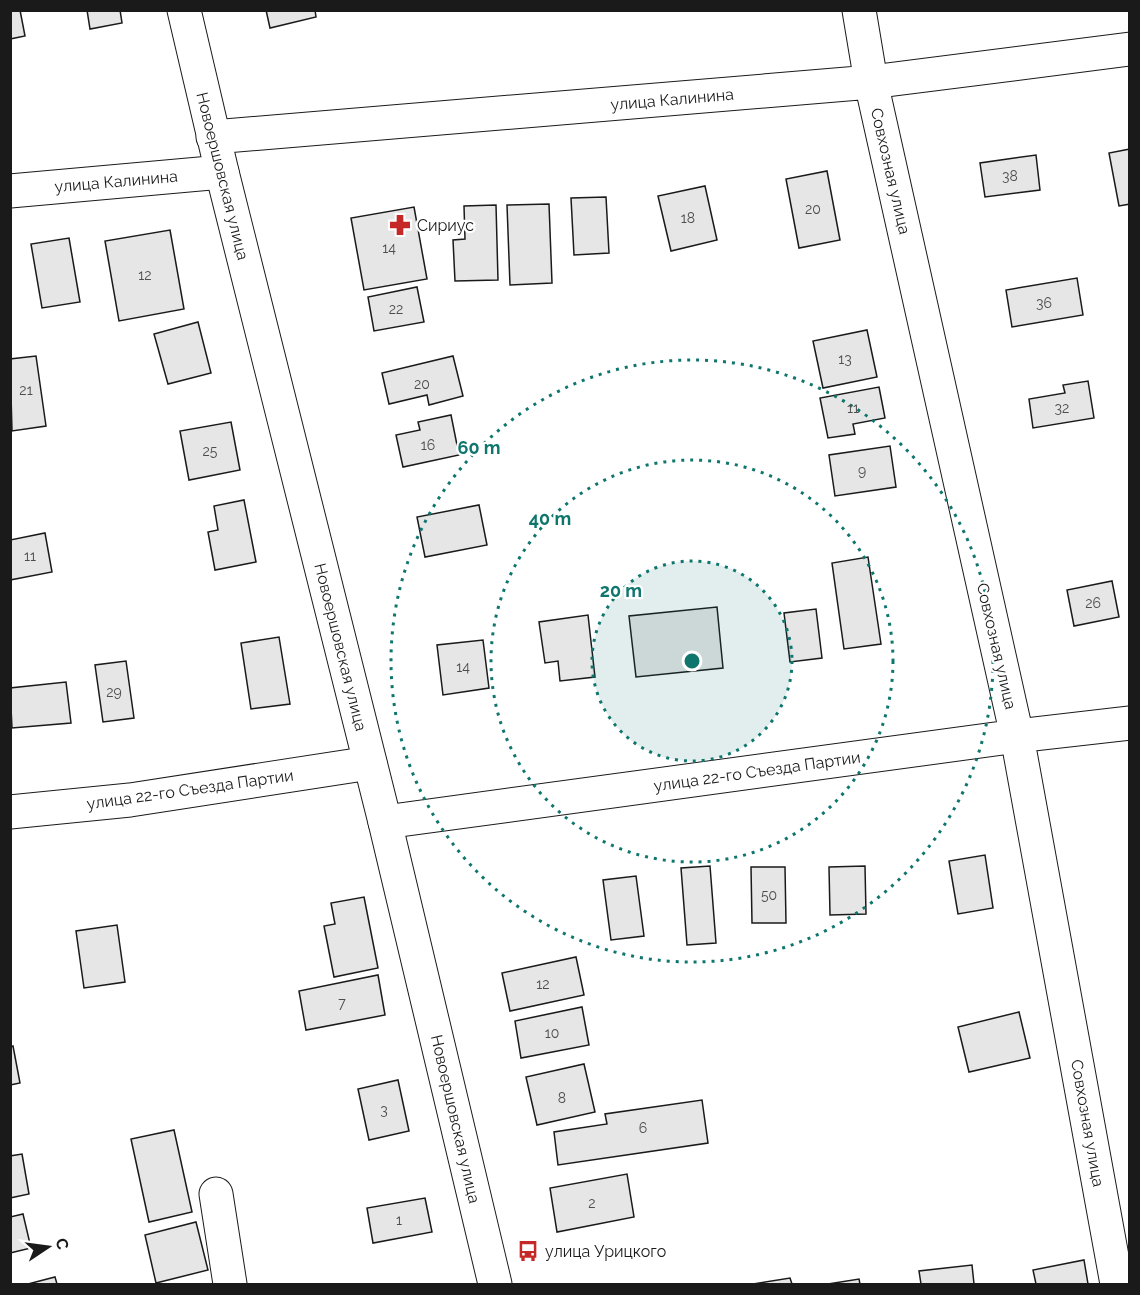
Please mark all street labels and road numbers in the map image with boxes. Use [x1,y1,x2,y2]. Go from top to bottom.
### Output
street label: улица Калинина [610,85,734,114]
street label: Новоершовская улица [192,90,253,262]
street label: Совхозная улица [867,106,914,236]
street label: улица Калинина [54,167,178,196]
street label: Новоершовская улица [310,561,371,733]
street label: Совхозная улица [973,581,1020,711]
street label: улица 22-го Съезда Партии [652,748,862,795]
street label: улица 22-го Съезда Партии [85,766,295,813]
street label: Новоершовская улица [427,1033,484,1205]
street label: Совхозная улица [1067,1058,1108,1188]

